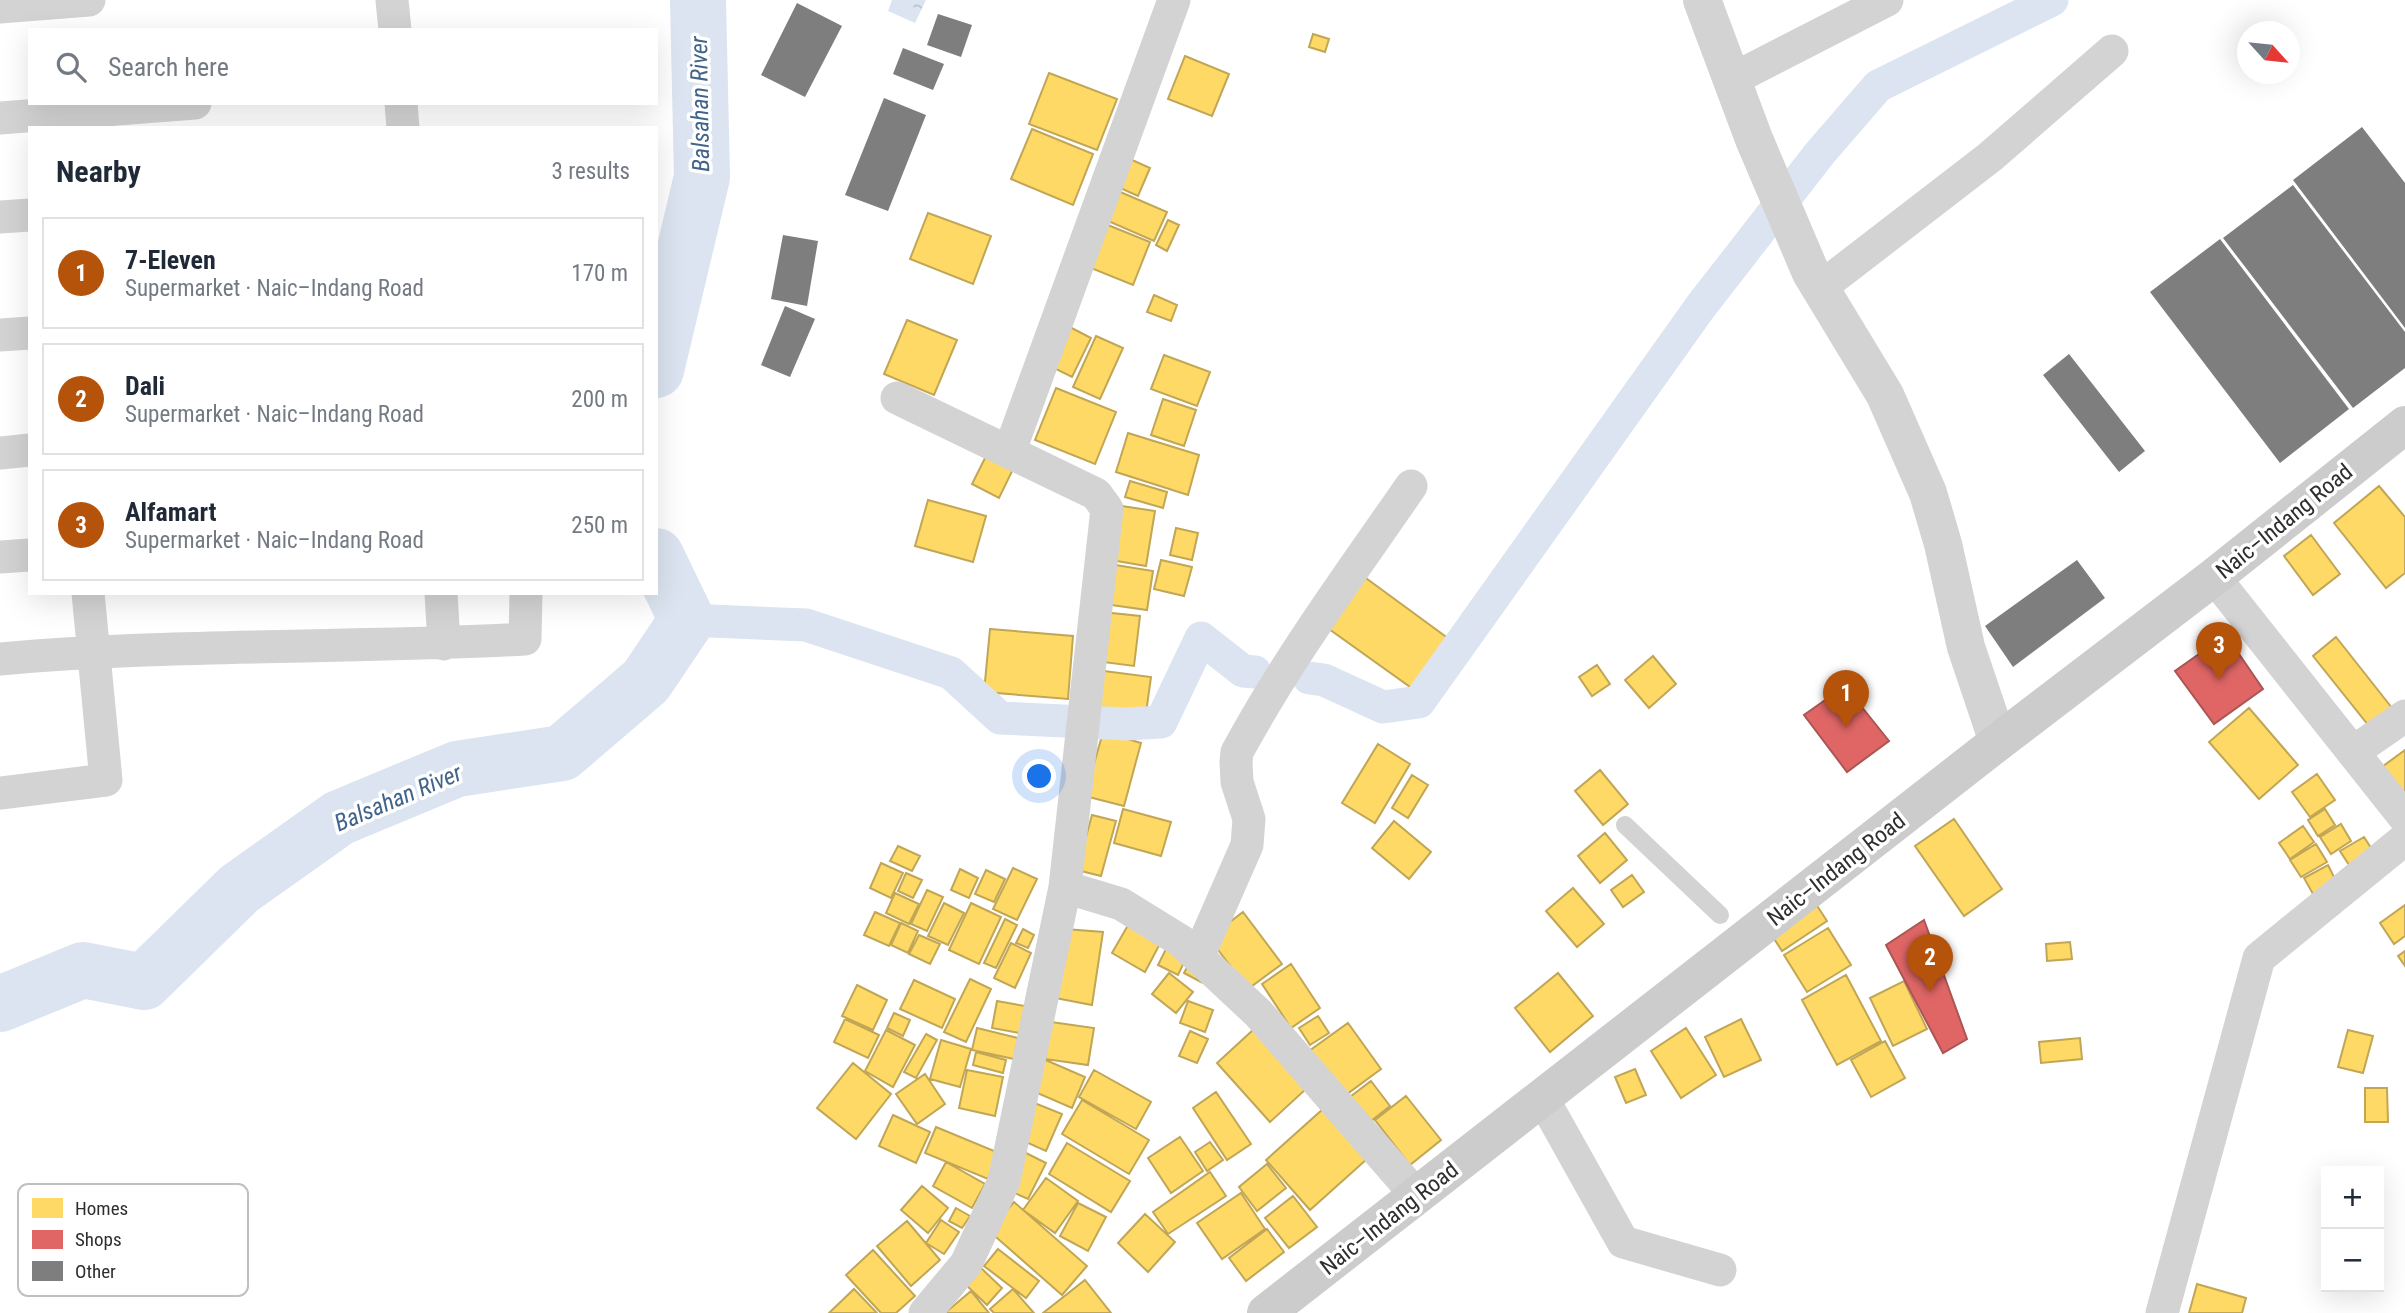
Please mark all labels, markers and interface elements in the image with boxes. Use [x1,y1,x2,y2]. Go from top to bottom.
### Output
north arrow [2237,21,2300,84]
search box [28,28,658,105]
water label: Balsahan River [685,35,715,172]
icon: search [52,48,90,86]
text: Search here [108,52,229,82]
text: Nearby [56,154,141,189]
text: 3 results [552,158,630,185]
text: 7-Eleven [125,245,216,275]
text: 1 [75,260,87,287]
text: 170 m [571,260,628,287]
text: Supermarket · Naic–Indang Road [125,275,424,302]
text: Dali [125,371,165,401]
text: 2 [75,386,87,413]
text: 200 m [571,386,628,413]
text: Supermarket · Naic–Indang Road [125,401,424,428]
street label: Naic–Indang Road [2211,458,2358,585]
text: Alfamart [125,497,217,527]
text: 3 [75,512,87,539]
text: 250 m [571,512,628,539]
text: Supermarket · Naic–Indang Road [125,527,424,554]
pin: 3 [2196,622,2242,680]
pin: 1 [1823,670,1869,728]
water label: Balsahan River [330,758,467,837]
your location [1022,759,1056,793]
street label: Naic–Indang Road [1762,807,1911,932]
pin: 2 [1907,934,1953,992]
street label: Naic–Indang Road [1315,1156,1464,1281]
map controls [2321,1166,2384,1292]
button: + [2321,1166,2384,1229]
legend [18,1184,248,1296]
text: Homes [75,1197,128,1220]
text: Shops [75,1228,122,1251]
button: − [2321,1229,2384,1292]
text: Other [75,1260,116,1283]

